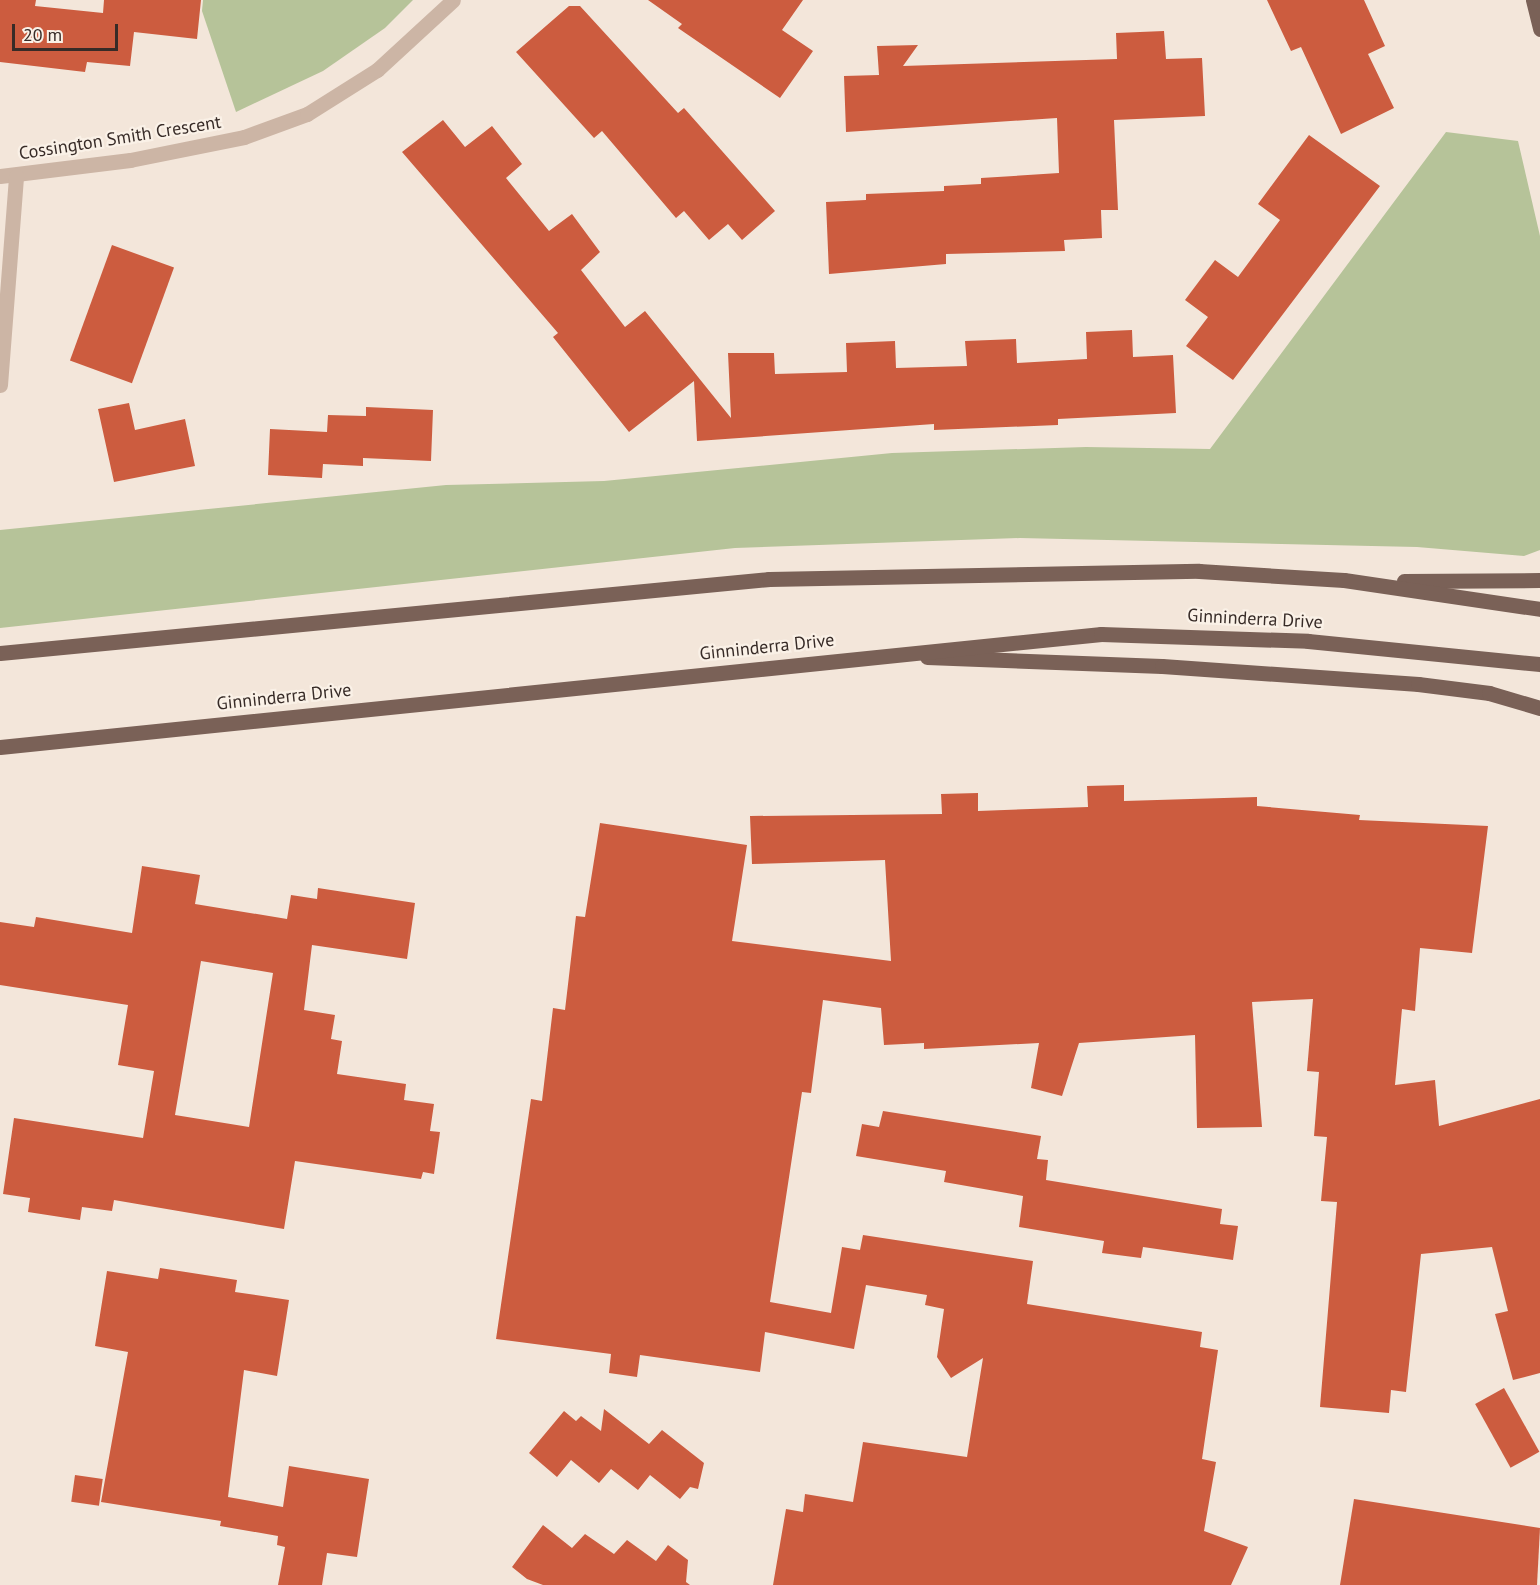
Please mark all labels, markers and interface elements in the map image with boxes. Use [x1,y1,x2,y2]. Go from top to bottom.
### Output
scale bar [15,12,122,50]
text: 20 m [23,23,62,46]
street label: Cossington Smith Crescent [17,111,223,165]
street label: Ginninderra Drive [1187,605,1323,633]
street label: Ginninderra Drive [699,629,835,665]
street label: Ginninderra Drive [216,679,352,715]

